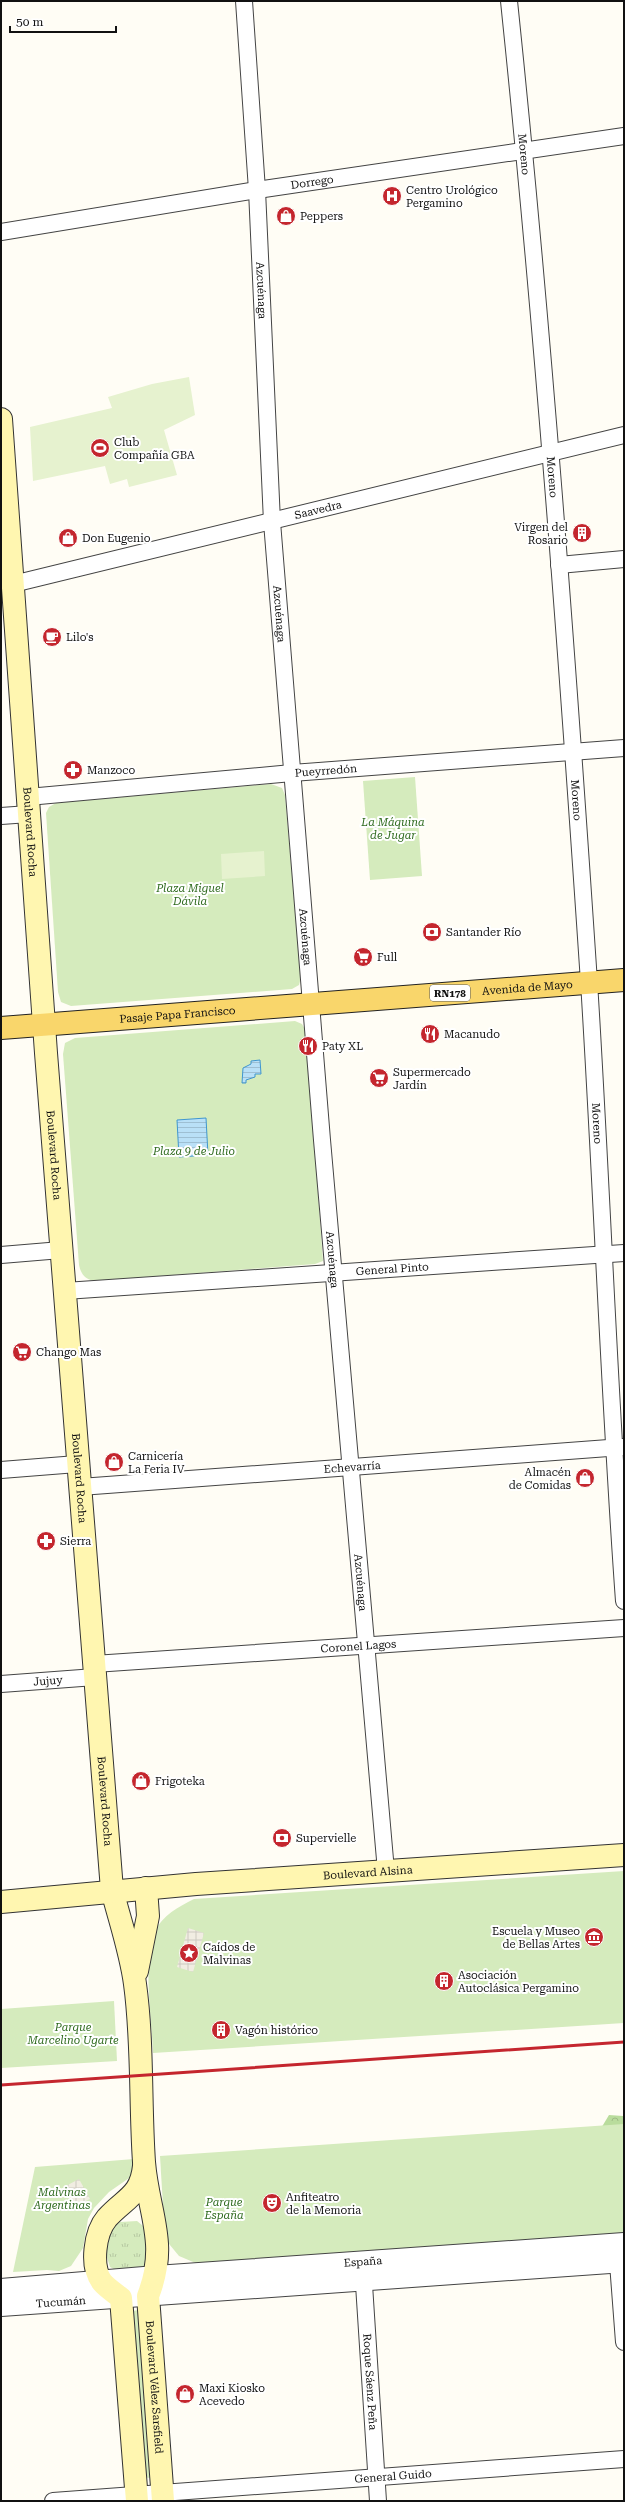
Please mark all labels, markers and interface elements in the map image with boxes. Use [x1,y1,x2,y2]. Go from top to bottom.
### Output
scale bar [10,8,116,34]
text: 50 m [16,15,43,29]
street label: Moreno [516,133,533,176]
street label: Dorrego [290,172,334,191]
place label: Centro Urológico Pergamino [406,184,498,210]
hospital icon: Centro Urológico Pergamino [381,185,403,207]
shop icon: Peppers [275,205,297,227]
place label: Peppers [300,210,343,223]
street label: Azcuénaga [254,262,269,319]
place label: Club Compañía GBA [114,436,195,462]
sports icon: Club Compañía GBA [89,437,111,459]
street label: Moreno [544,456,561,498]
street label: Saavedra [293,498,343,522]
place label: Virgen del Rosario [514,521,569,547]
building icon: Virgen del Rosario [571,522,593,544]
shop icon: Don Eugenio [57,527,79,549]
place label: Don Eugenio [82,532,151,545]
street label: Azcuénaga [271,585,288,643]
cafe icon: Lilo's [41,626,63,648]
place label: Lilo's [66,631,93,644]
pharmacy icon: Manzoco [62,759,84,781]
street label: Pueyrredón [294,762,357,779]
place label: Manzoco [87,764,136,777]
street label: Moreno [569,779,584,821]
street label: Boulevard Rocha [21,786,40,877]
park label: La Máquina de Jugar [360,816,425,842]
park label: Plaza Miguel Dávila [155,882,224,908]
street label: Azcuénaga [297,908,314,966]
bank icon: Santander Río [421,921,443,943]
place label: Santander Río [446,926,522,939]
supermarket icon: Full [352,946,374,968]
place label: Full [377,951,398,964]
street label: Avenida de Mayo [482,977,574,997]
road number: RN178 [430,985,470,1001]
street label: Pasaje Papa Francisco [119,1003,236,1025]
restaurant icon: Macanudo [419,1023,441,1045]
place label: Macanudo [444,1028,500,1041]
restaurant icon: Paty XL [297,1035,319,1057]
place label: Paty XL [322,1040,363,1053]
place label: Supermercado Jardín [393,1066,471,1092]
supermarket icon: Supermercado Jardín [368,1067,390,1089]
street label: Moreno [590,1102,605,1145]
street label: Boulevard Rocha [44,1110,64,1201]
park label: Plaza 9 de Julio [152,1145,235,1158]
street label: Azcuénaga [324,1231,341,1289]
street label: General Pinto [355,1260,429,1278]
supermarket icon: Chango Mas [11,1341,33,1363]
place label: Chango Mas [36,1346,101,1359]
street label: Boulevard Rocha [69,1433,90,1524]
place label: Carnicería La Feria IV [128,1450,185,1476]
shop icon: Carnicería La Feria IV [103,1451,125,1473]
street label: Echevarría [323,1458,381,1475]
place label: Almacén de Comidas [509,1466,571,1492]
shop icon: Almacén de Comidas [574,1467,596,1489]
pharmacy icon: Sierra [35,1530,57,1552]
place label: Sierra [60,1535,91,1548]
street label: Azcuénaga [352,1553,370,1612]
street label: Coronel Lagos [320,1637,397,1655]
street label: Jujuy [33,1673,64,1688]
street label: Boulevard Rocha [95,1756,115,1847]
shop icon: Frigoteka [130,1770,152,1792]
place label: Frigoteka [155,1775,205,1788]
bank icon: Supervielle [271,1827,293,1849]
place label: Supervielle [296,1832,356,1845]
street label: Boulevard Alsina [322,1863,413,1882]
place label: Escuela y Museo de Bellas Artes [492,1925,580,1951]
museum icon: Escuela y Museo de Bellas Artes [583,1926,605,1948]
place label: Caídos de Malvinas [203,1941,255,1967]
place icon: Caídos de Malvinas [178,1942,200,1964]
place label: Asociación Autoclásica Pergamino [458,1969,579,1995]
building icon: Asociación Autoclásica Pergamino [433,1970,455,1992]
building icon: Vagón histórico [210,2019,232,2041]
park label: Parque Marcelino Ugarte [26,2021,119,2047]
place label: Vagón histórico [235,2024,318,2037]
park label: Malvinas Argentinas [33,2186,90,2212]
place label: Anfiteatro de la Memoria [286,2191,361,2217]
theatre icon: Anfiteatro de la Memoria [261,2192,283,2214]
park label: Parque España [203,2196,244,2222]
street label: España [343,2254,383,2269]
street label: Tucumán [35,2294,86,2310]
street label: Boulevard Vélez Sarsfield [143,2320,166,2454]
street label: Roque Sáenz Peña [361,2333,380,2431]
place label: Maxi Kiosko Acevedo [199,2382,265,2408]
shop icon: Maxi Kiosko Acevedo [174,2383,196,2405]
street label: General Guido [354,2467,433,2485]

